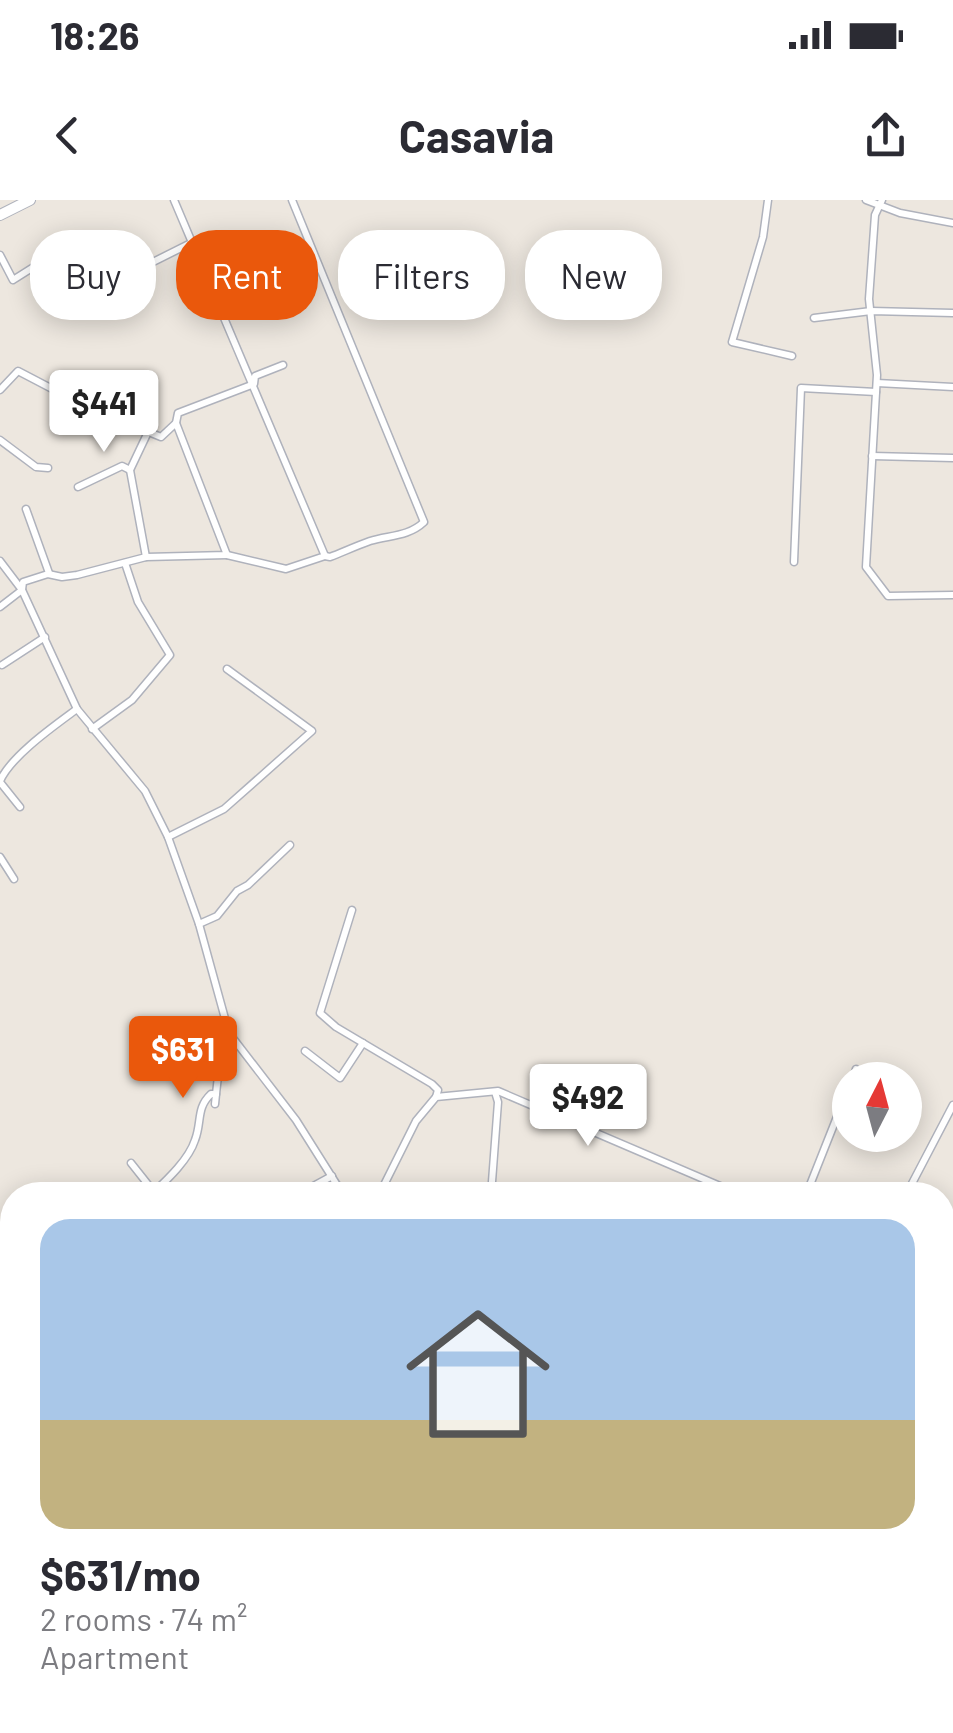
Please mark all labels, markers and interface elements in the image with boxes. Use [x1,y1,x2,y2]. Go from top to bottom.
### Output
text: 18:26 [50,12,140,58]
icon: back [40,108,95,163]
text: Casavia [399,108,554,162]
icon: share [858,108,913,163]
chip: Buy [30,230,156,320]
chip: Rent [176,230,318,320]
chip: Filters [338,230,505,320]
chip: New [525,230,662,320]
pin: $441 [45,370,163,455]
text: $441 [71,383,137,421]
pin: $631 [124,1016,242,1101]
text: $631 [151,1029,215,1067]
north arrow [832,1062,922,1152]
map controls [832,1062,922,1152]
pin: $492 [529,1064,647,1149]
text: $492 [552,1077,624,1115]
icon: home [388,1284,568,1464]
text: $631/mo [40,1549,201,1599]
text: 2 rooms · 74 m² [40,1599,247,1637]
text: Apartment [40,1637,189,1675]

